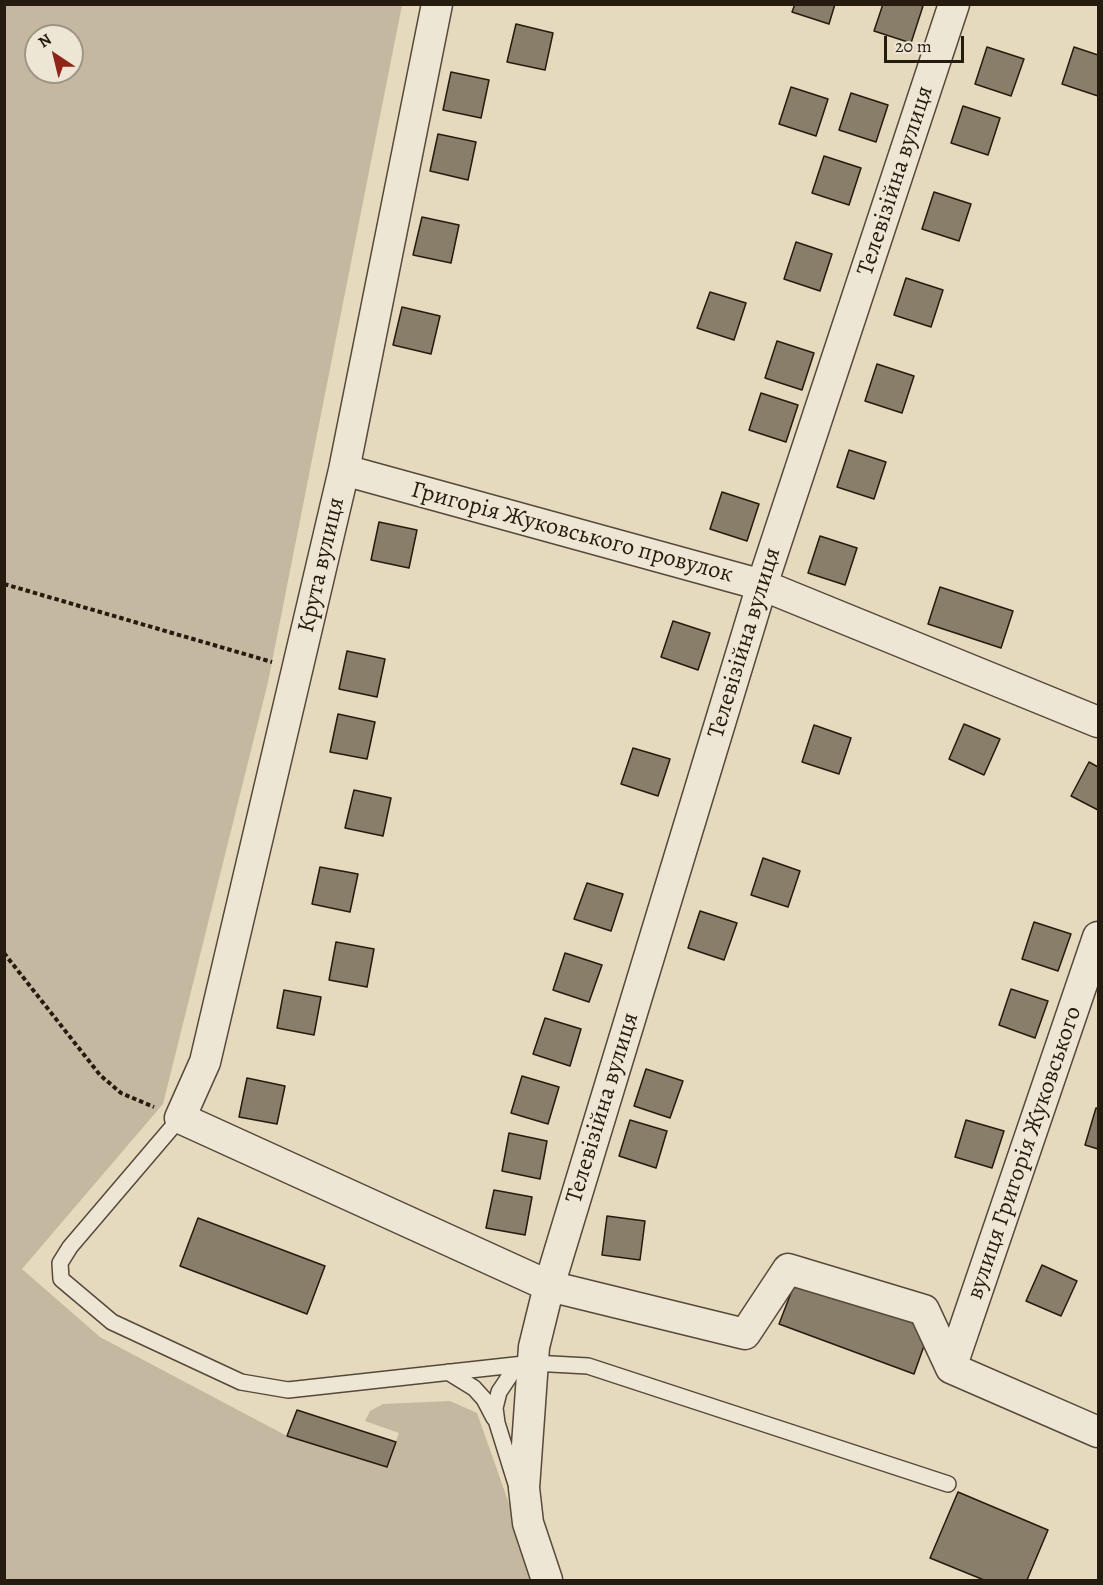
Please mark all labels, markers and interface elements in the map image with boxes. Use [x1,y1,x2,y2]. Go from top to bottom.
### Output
north arrow [24,24,84,84]
scale bar [887,24,966,62]
text: N [34,29,56,53]
text: 20 m [895,34,932,58]
street label: Телевізійна вулиця [852,83,940,279]
street label: Григорія Жуковського провулок [408,476,736,590]
street label: Крута вулиця [292,495,352,635]
street label: Телевізійна вулиця [702,544,788,742]
street label: вулиця Григорія Жуковського [961,1003,1089,1303]
street label: Телевізійна вулиця [560,1009,646,1207]

